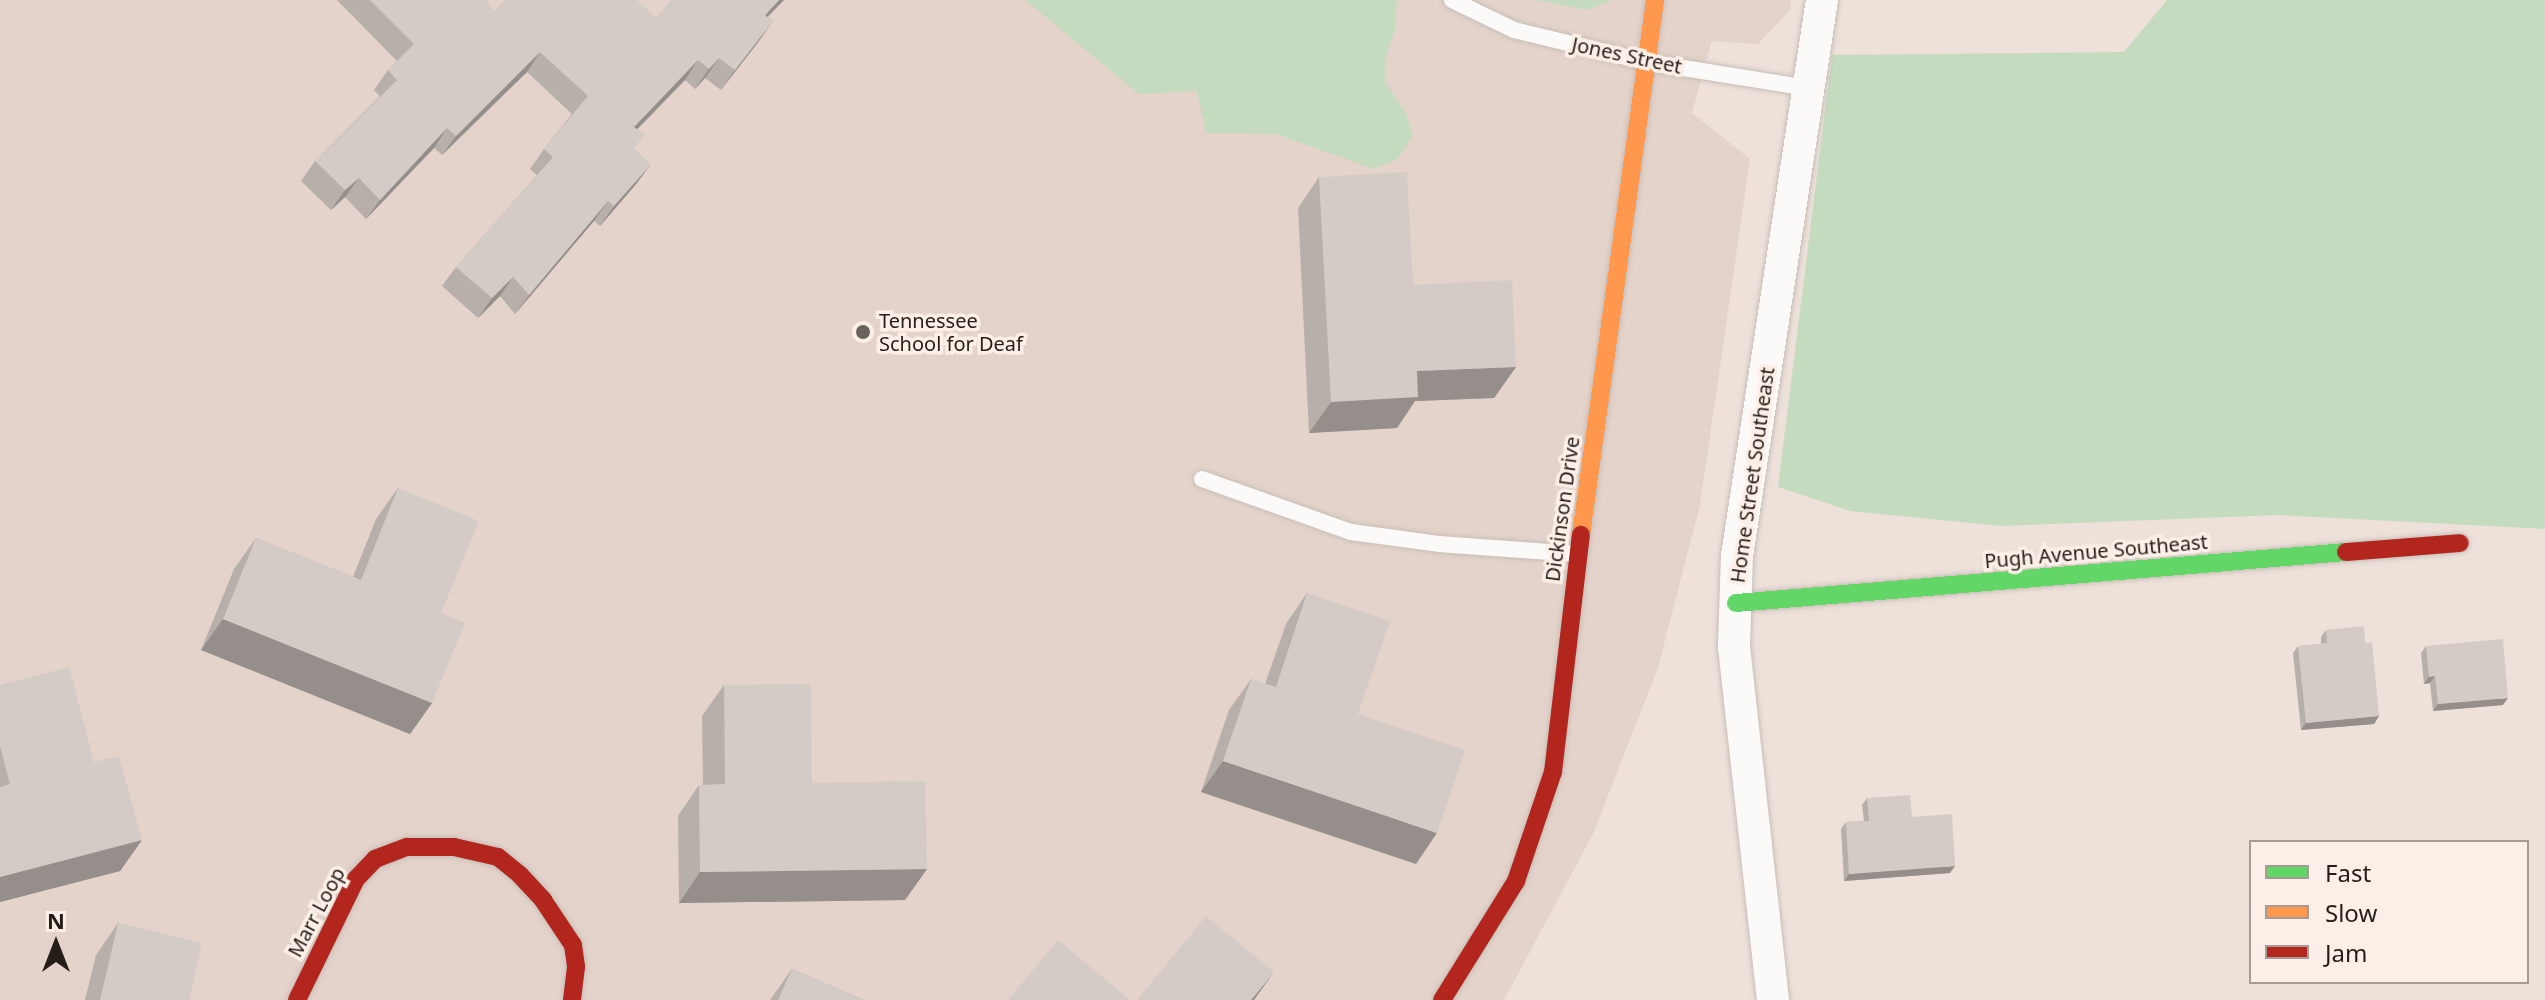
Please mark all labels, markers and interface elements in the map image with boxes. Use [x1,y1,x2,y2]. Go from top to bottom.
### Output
street label: Jones Street [1570,32,1684,78]
place label: Tennessee School for Deaf [879,308,1023,355]
marker: Tennessee School for Deaf [854,323,872,341]
street label: Home Street Southeast [1725,366,1779,584]
street label: Dickinson Drive [1540,435,1584,583]
street label: Pugh Avenue Southeast [1983,529,2209,573]
legend [2249,840,2529,984]
text: Fast [2325,856,2371,889]
street label: Marr Loop [282,863,350,961]
text: Slow [2325,896,2377,929]
north arrow [16,904,96,984]
text: N [47,905,65,935]
text: Jam [2325,936,2367,969]

